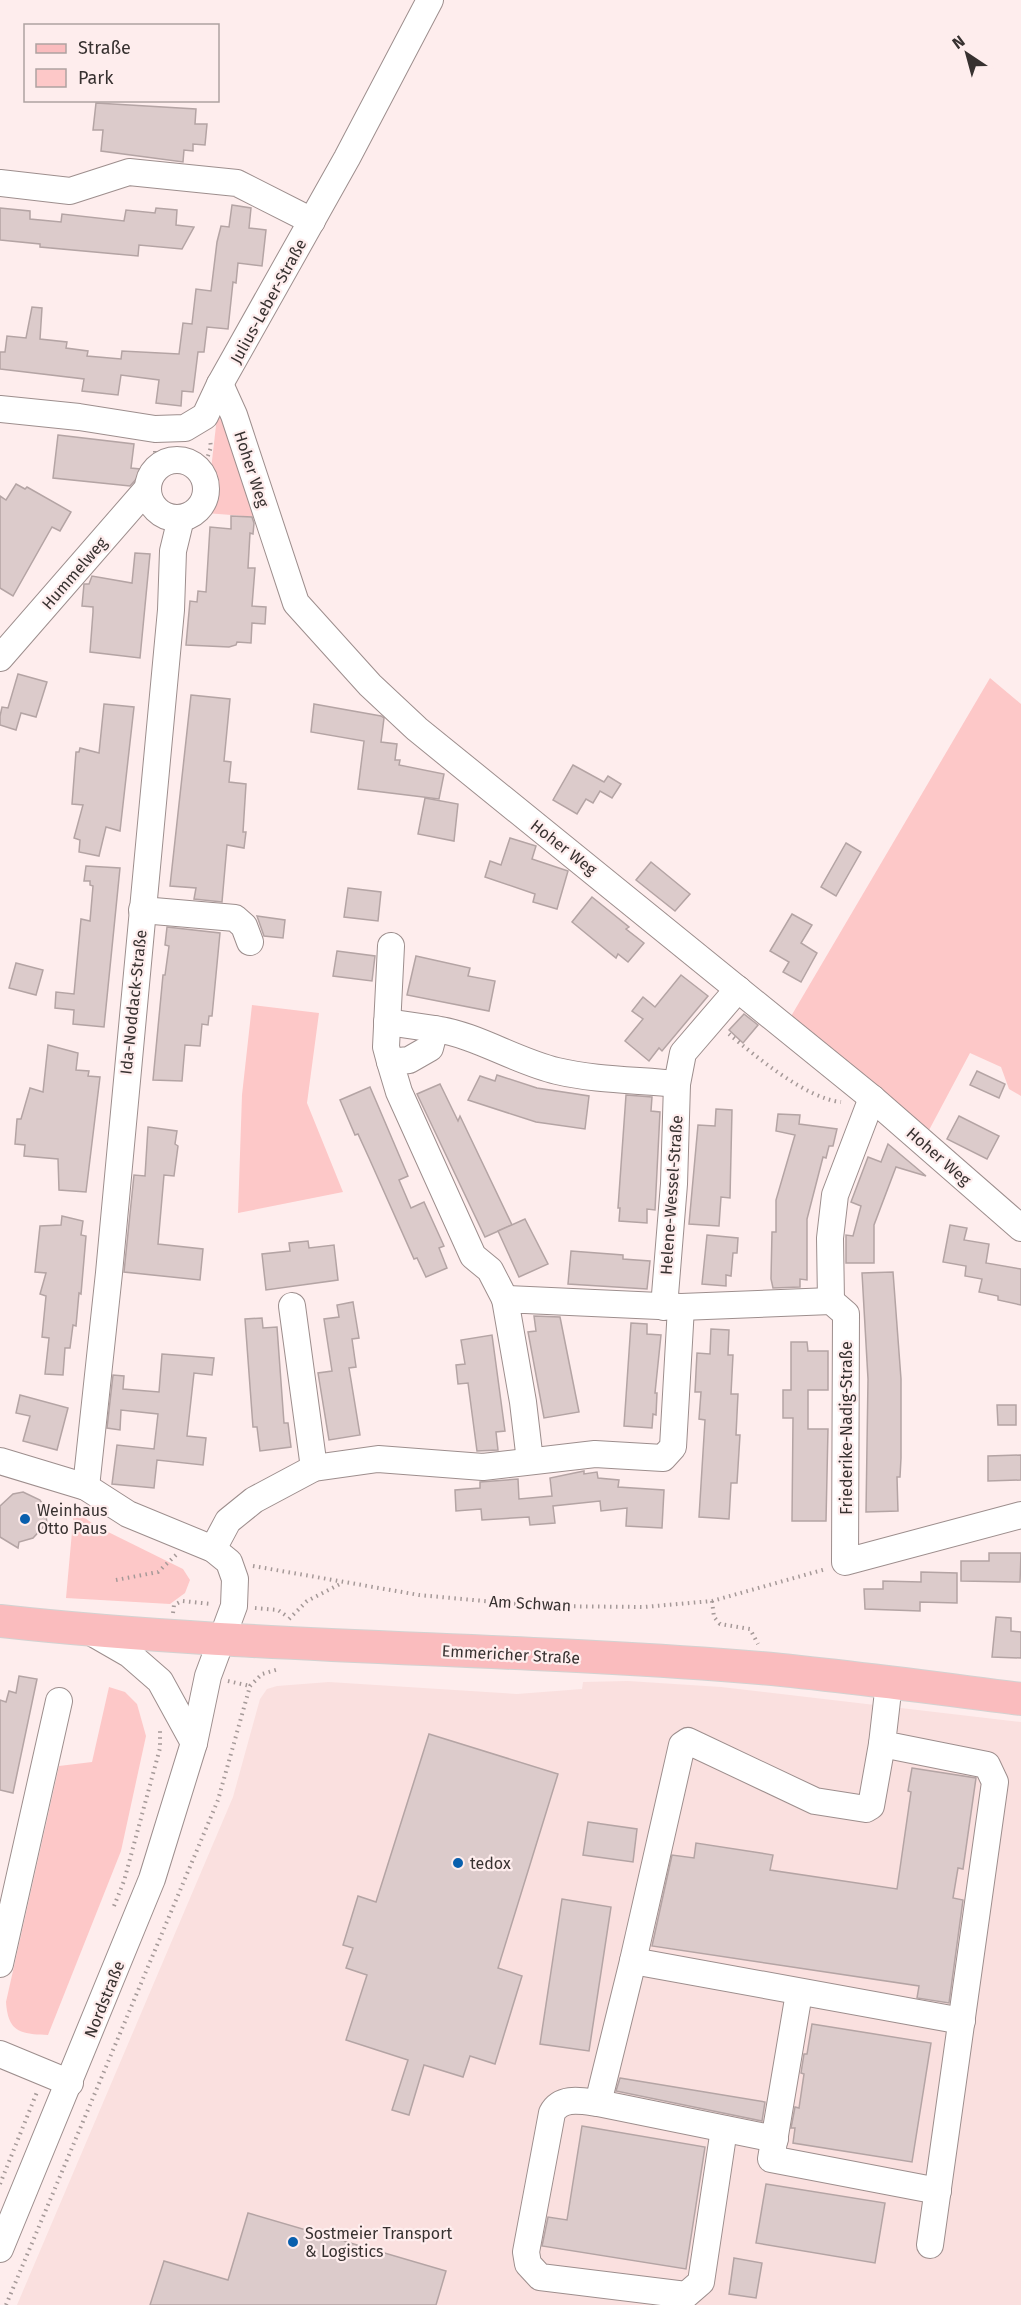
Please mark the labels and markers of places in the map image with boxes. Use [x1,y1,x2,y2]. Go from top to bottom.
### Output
place label: Weinhaus Otto Paus [37,1501,108,1538]
marker: Weinhaus Otto Paus [18,1512,32,1526]
place label: tedox [470,1854,511,1873]
marker: tedox [451,1856,465,1870]
place label: Sostmeier Transport & Logistics [305,2224,452,2261]
marker: Sostmeier Transport & Logistics [286,2235,300,2249]

